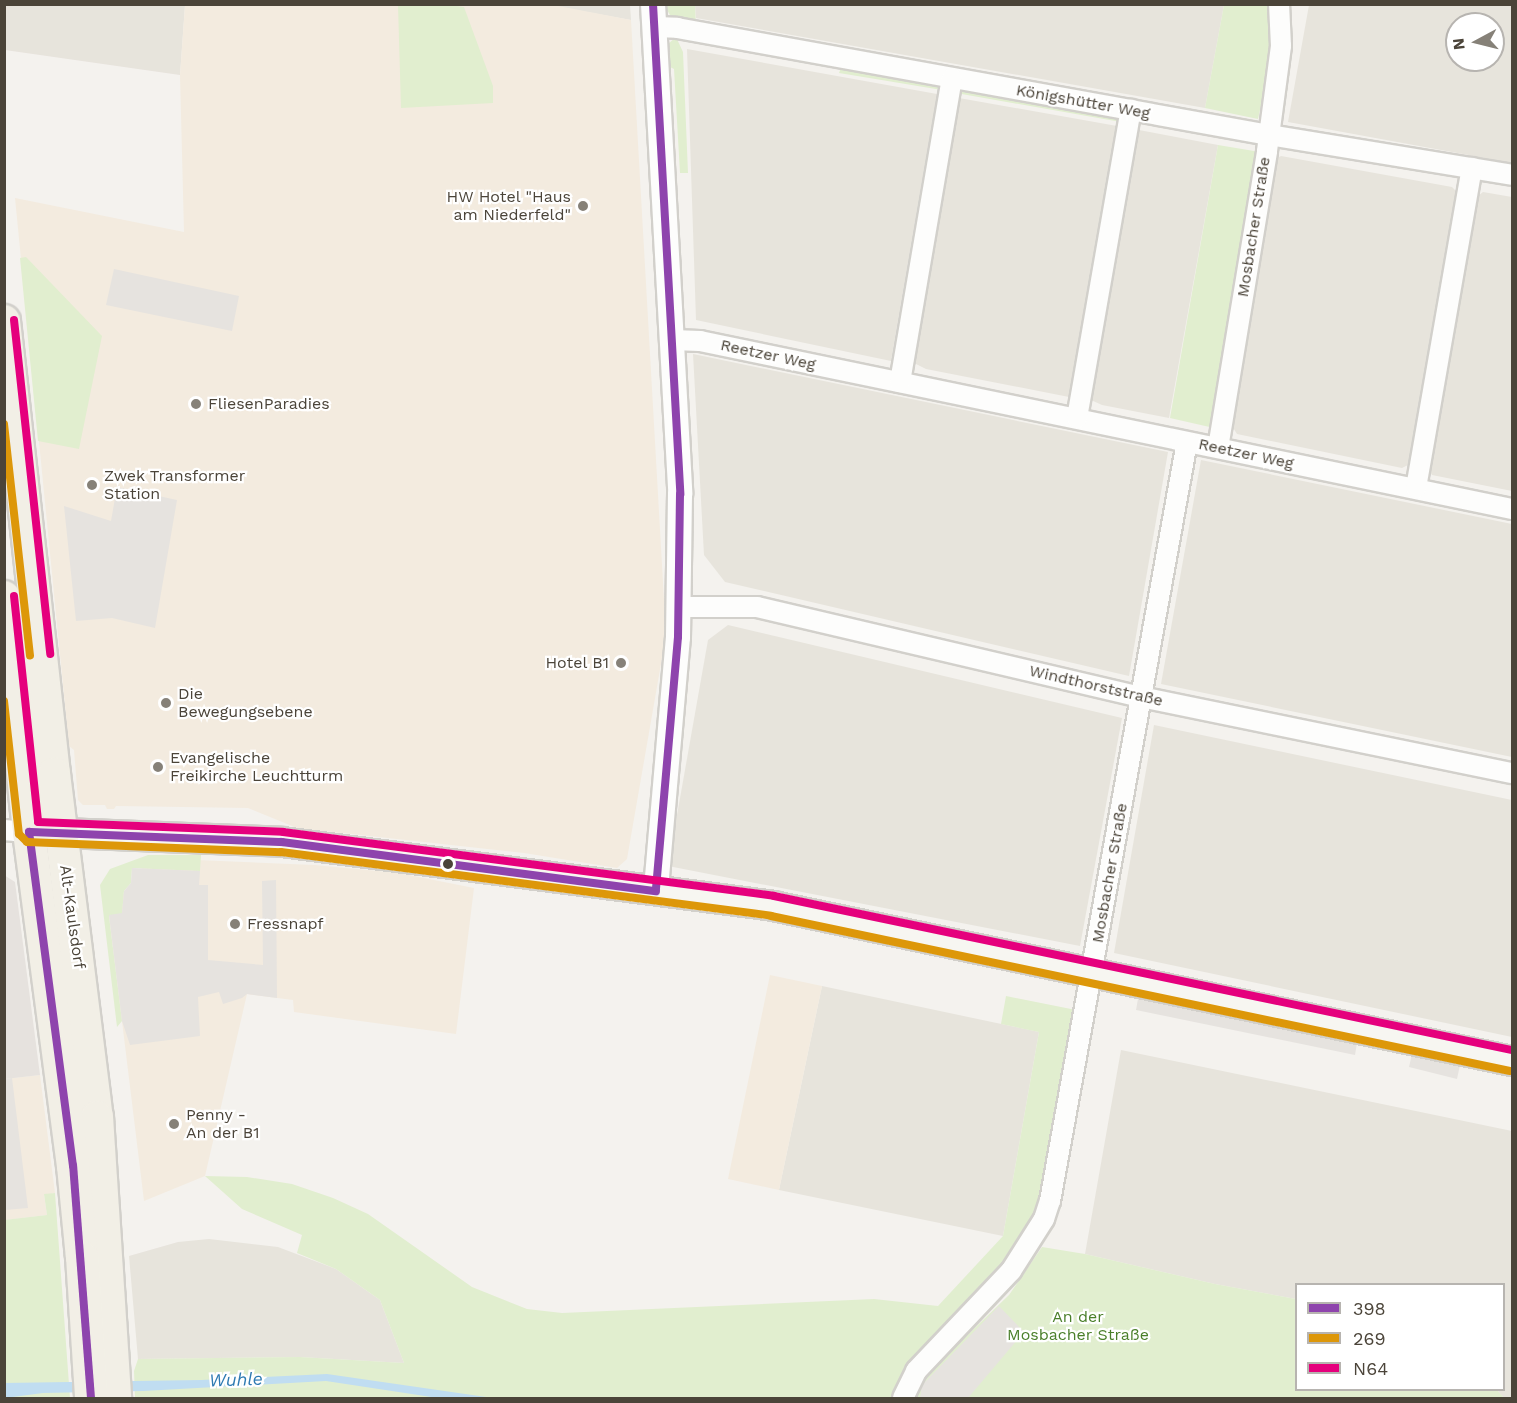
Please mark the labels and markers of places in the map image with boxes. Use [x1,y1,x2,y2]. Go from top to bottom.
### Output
place label: HW Hotel "Haus am Niederfeld" [446,187,571,225]
marker: HW Hotel "Haus am Niederfeld" [576,199,590,213]
place label: FliesenParadies [208,394,330,414]
marker: FliesenParadies [189,397,203,411]
place label: Zwek Transformer Station [104,466,246,504]
marker: Zwek Transformer Station [85,478,99,492]
place label: Hotel B1 [545,653,609,673]
marker: Hotel B1 [614,656,628,670]
place label: Die Bewegungsebene [178,684,313,722]
marker: Die Bewegungsebene [159,696,173,710]
place label: Evangelische Freikirche Leuchtturm [170,748,343,786]
marker: Evangelische Freikirche Leuchtturm [151,760,165,774]
unlabelled marker [442,858,454,870]
place label: Fressnapf [247,914,324,934]
marker: Fressnapf [228,917,242,931]
place label: Penny - An der B1 [186,1105,260,1143]
marker: Penny - An der B1 [167,1117,181,1131]

